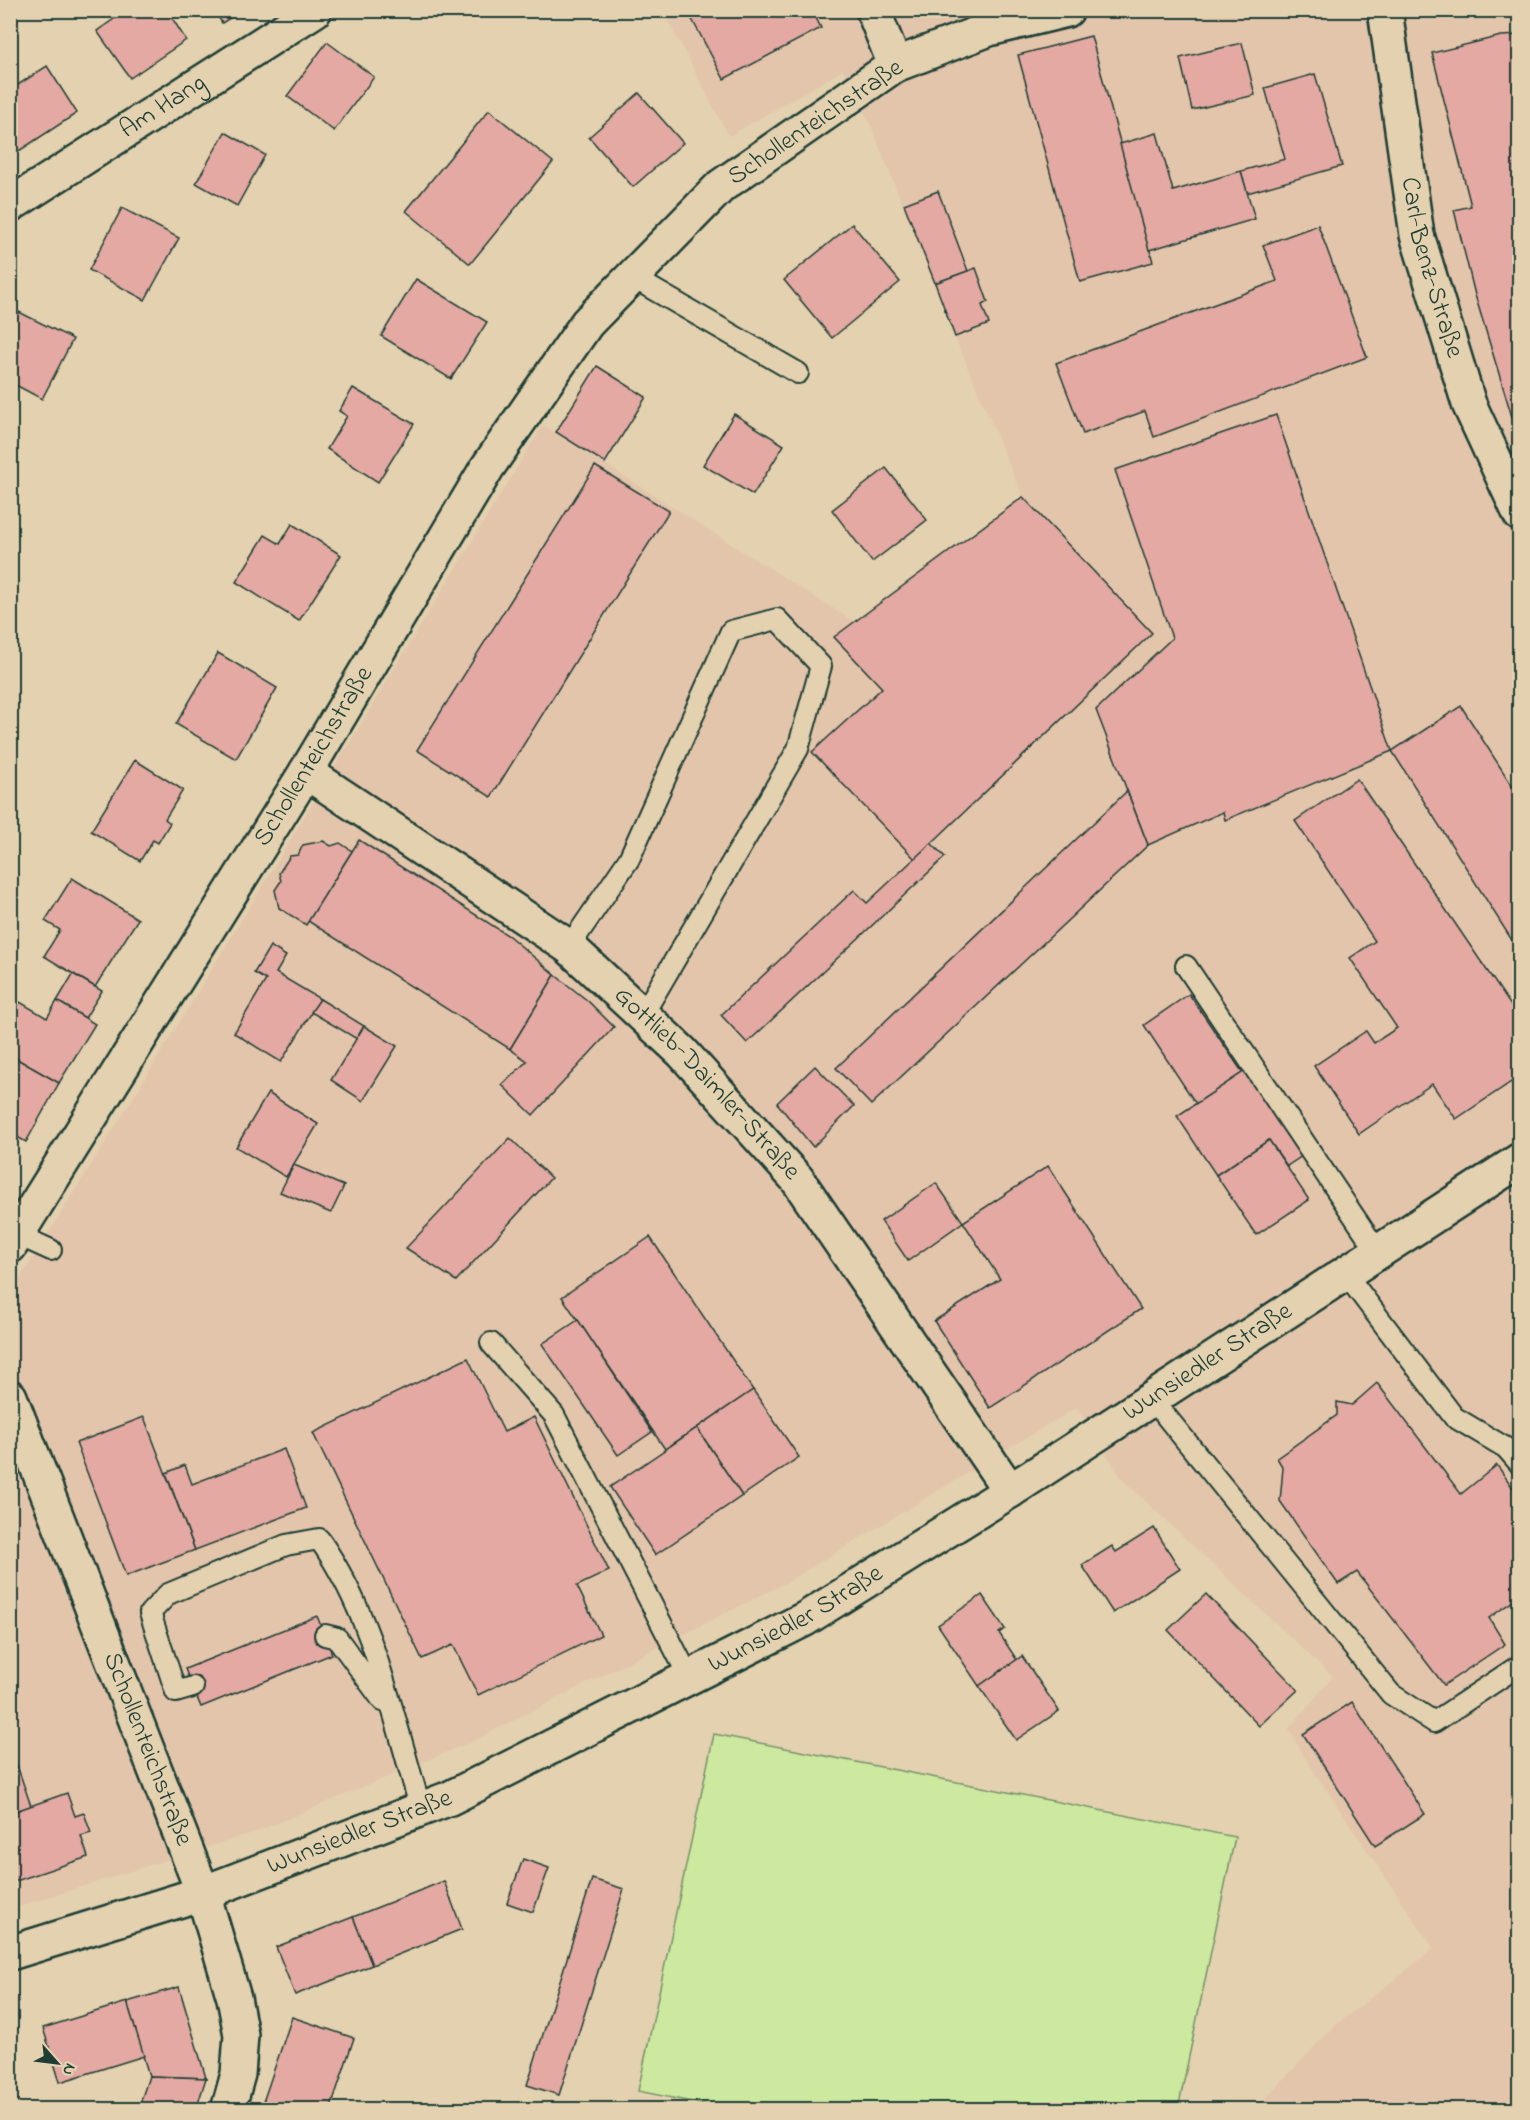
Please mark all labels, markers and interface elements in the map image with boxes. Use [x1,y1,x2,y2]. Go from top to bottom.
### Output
street label: Schollenteichstraße [720,50,912,196]
street label: Am Hang [112,65,214,149]
street label: Carl-Benz-Straße [1390,175,1473,363]
street label: Schollenteichstraße [245,659,384,854]
street label: Gottlieb-Daimler-Straße [604,978,809,1190]
street label: Wunsiedler Straße [1116,1293,1301,1432]
street label: Wunsiedler Straße [702,1555,891,1684]
street label: Schollenteichstraße [92,1647,202,1852]
street label: Wunsiedler Straße [262,1780,458,1886]
north arrow [27,2033,87,2093]
text: N [55,2059,82,2080]

